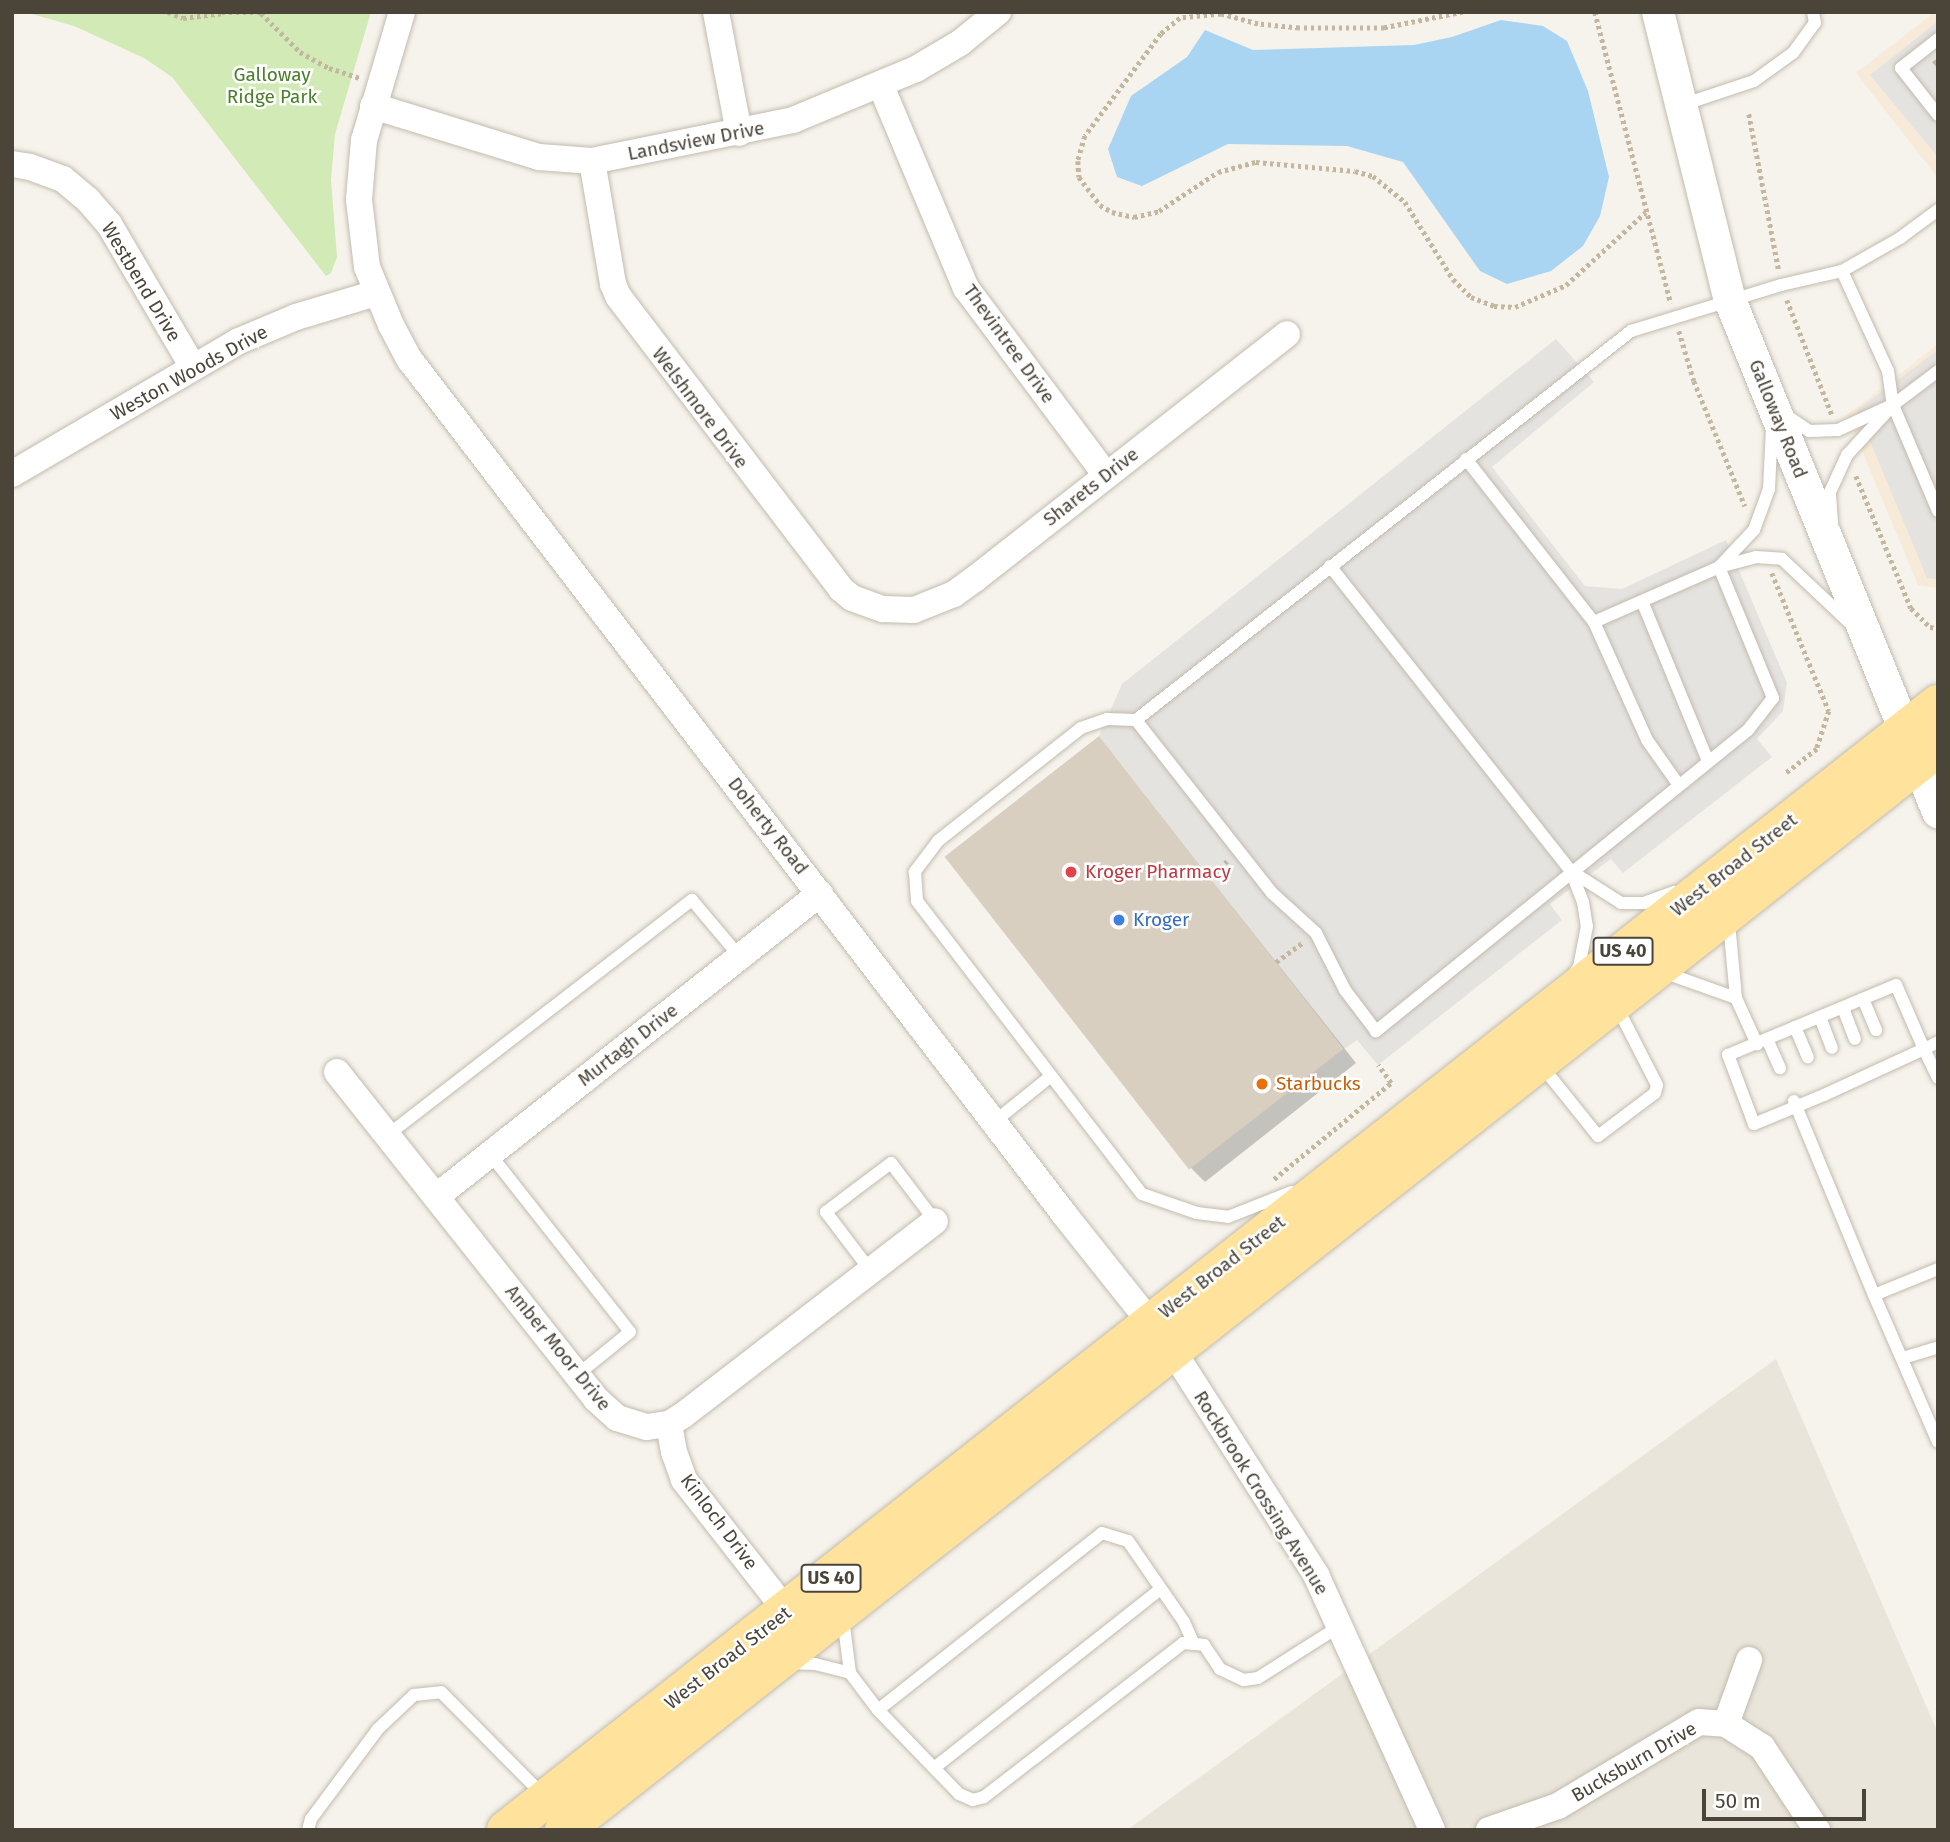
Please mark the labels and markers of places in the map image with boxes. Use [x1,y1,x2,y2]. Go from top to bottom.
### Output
place label: Kroger Pharmacy [1085,861,1231,883]
marker: Kroger Pharmacy [1063,864,1079,880]
place label: Kroger [1133,909,1189,931]
marker: Kroger [1111,912,1127,928]
place label: Starbucks [1276,1073,1361,1095]
marker: Starbucks [1254,1076,1270,1092]

